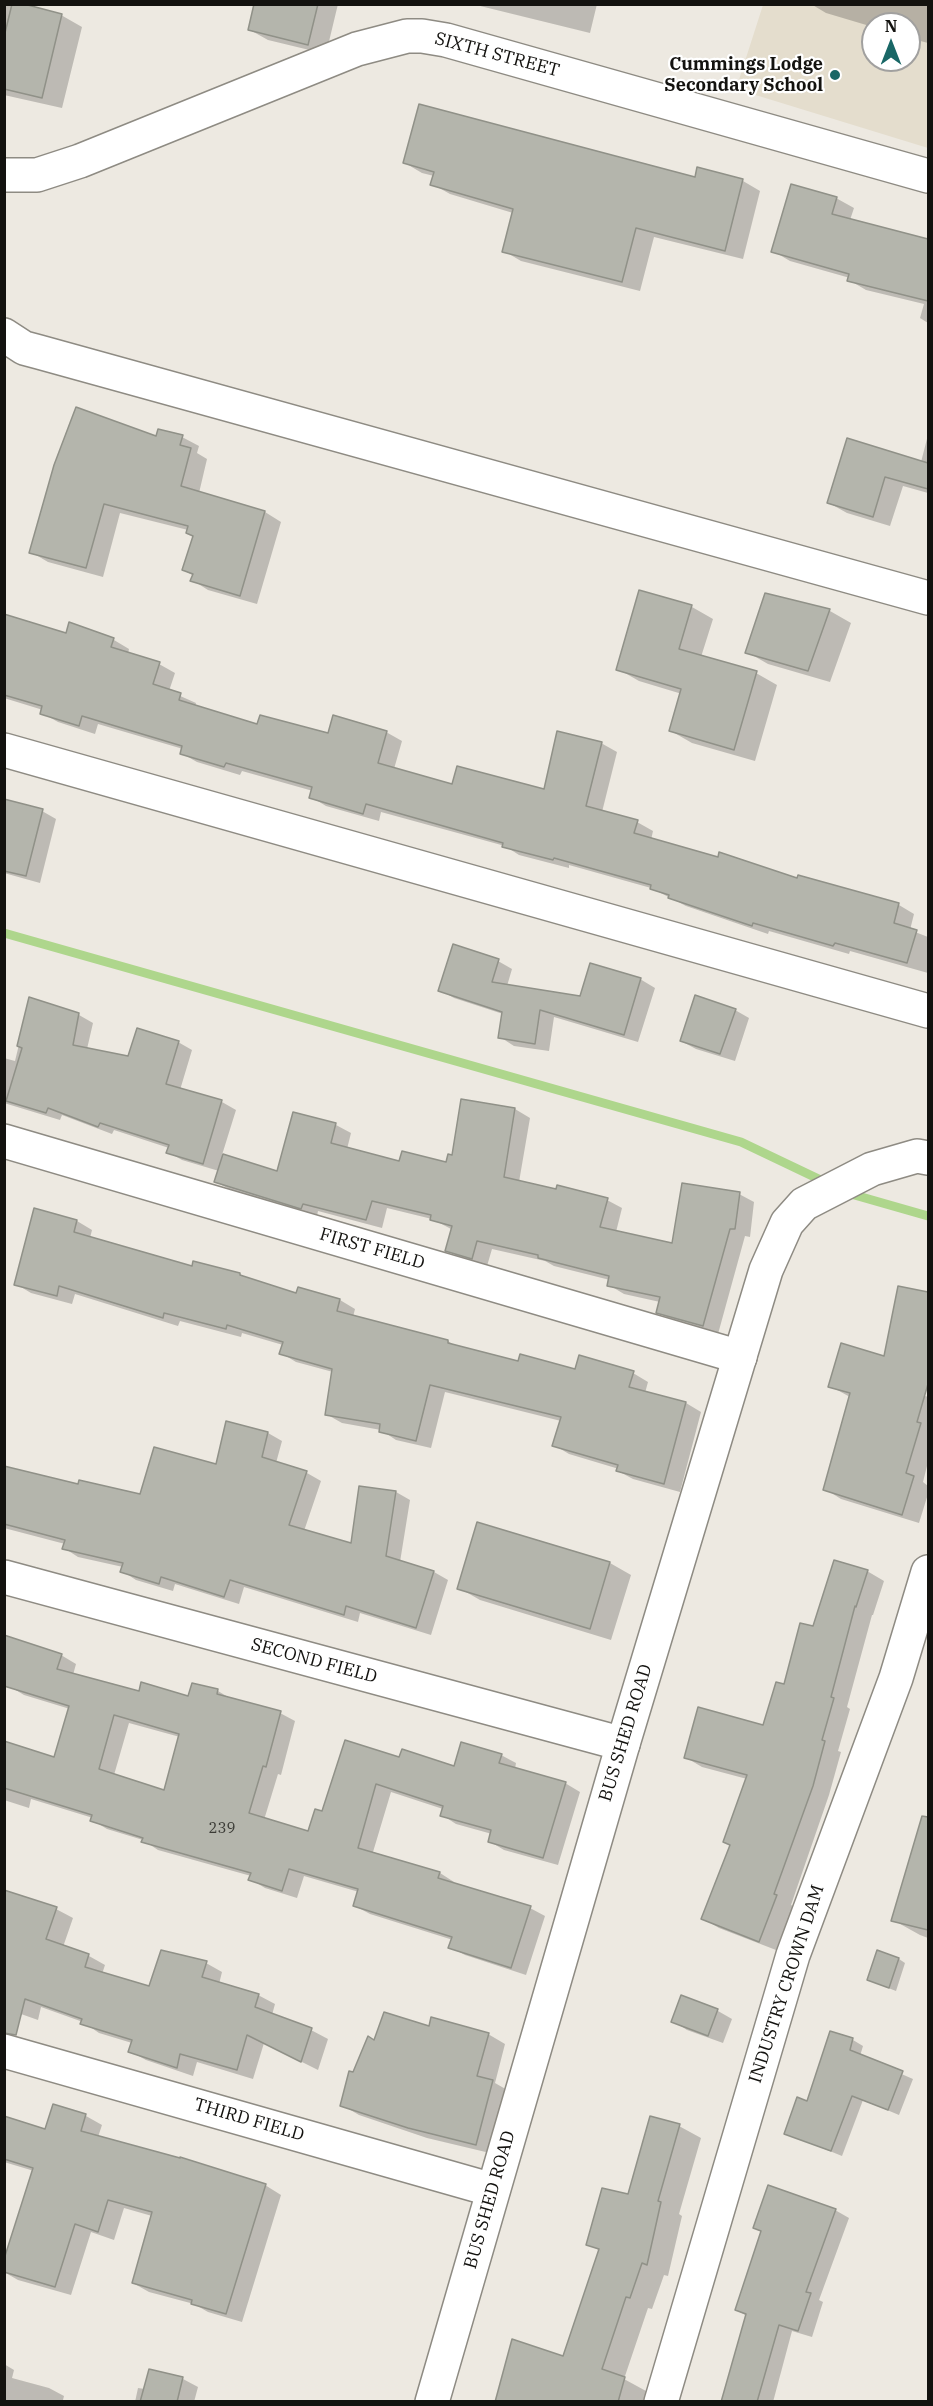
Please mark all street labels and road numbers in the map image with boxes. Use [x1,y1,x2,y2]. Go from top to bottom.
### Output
street label: SIXTH STREET [432,28,562,82]
street label: FIRST FIELD [317,1224,427,1274]
street label: SECOND FIELD [249,1634,379,1688]
street label: BUS SHED ROAD [595,1662,657,1804]
street label: INDUSTRY CROWN DAM [745,1882,829,2086]
street label: THIRD FIELD [191,2094,307,2146]
street label: BUS SHED ROAD [460,2128,520,2272]

